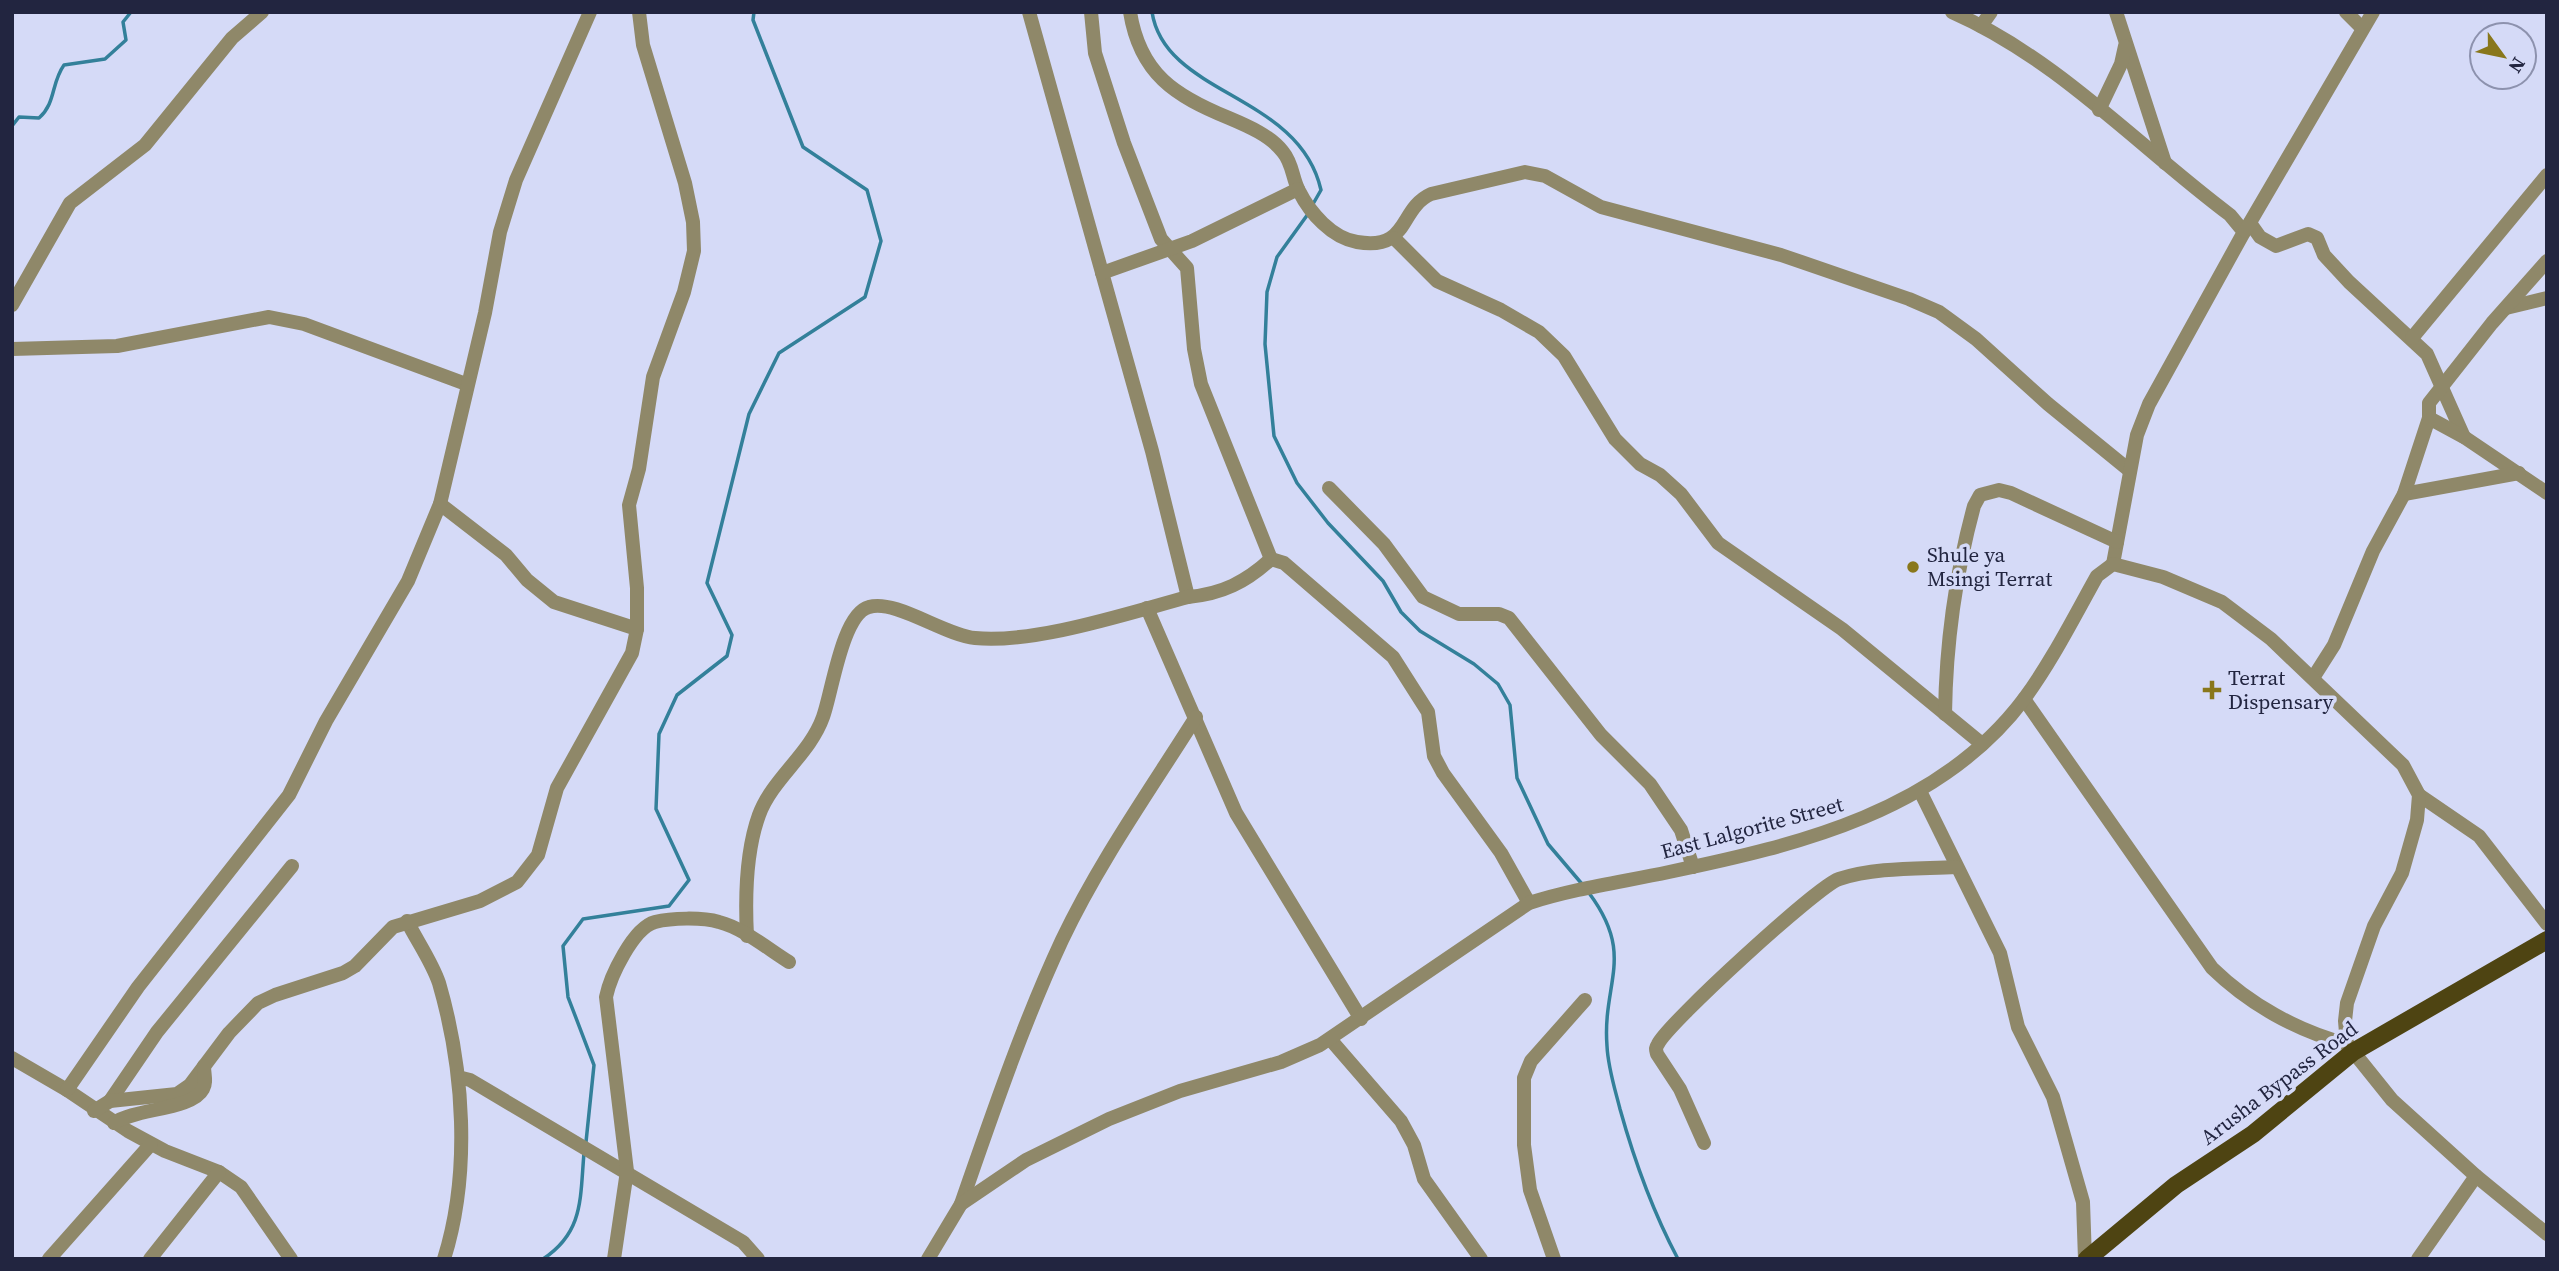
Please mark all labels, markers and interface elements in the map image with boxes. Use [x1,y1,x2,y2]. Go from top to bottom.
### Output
north arrow [2468,21,2538,91]
text: N [2502,52,2532,78]
place label: Shule ya Msingi Terrat [1927,540,2052,593]
marker: Shule ya Msingi Terrat [1905,559,1921,575]
place label: Terrat Dispensary [2228,663,2334,716]
marker: Terrat Dispensary [2202,680,2222,700]
street label: East Lalgorite Street [1658,789,1846,866]
street label: Arusha Bypass Road [2194,1014,2363,1151]

